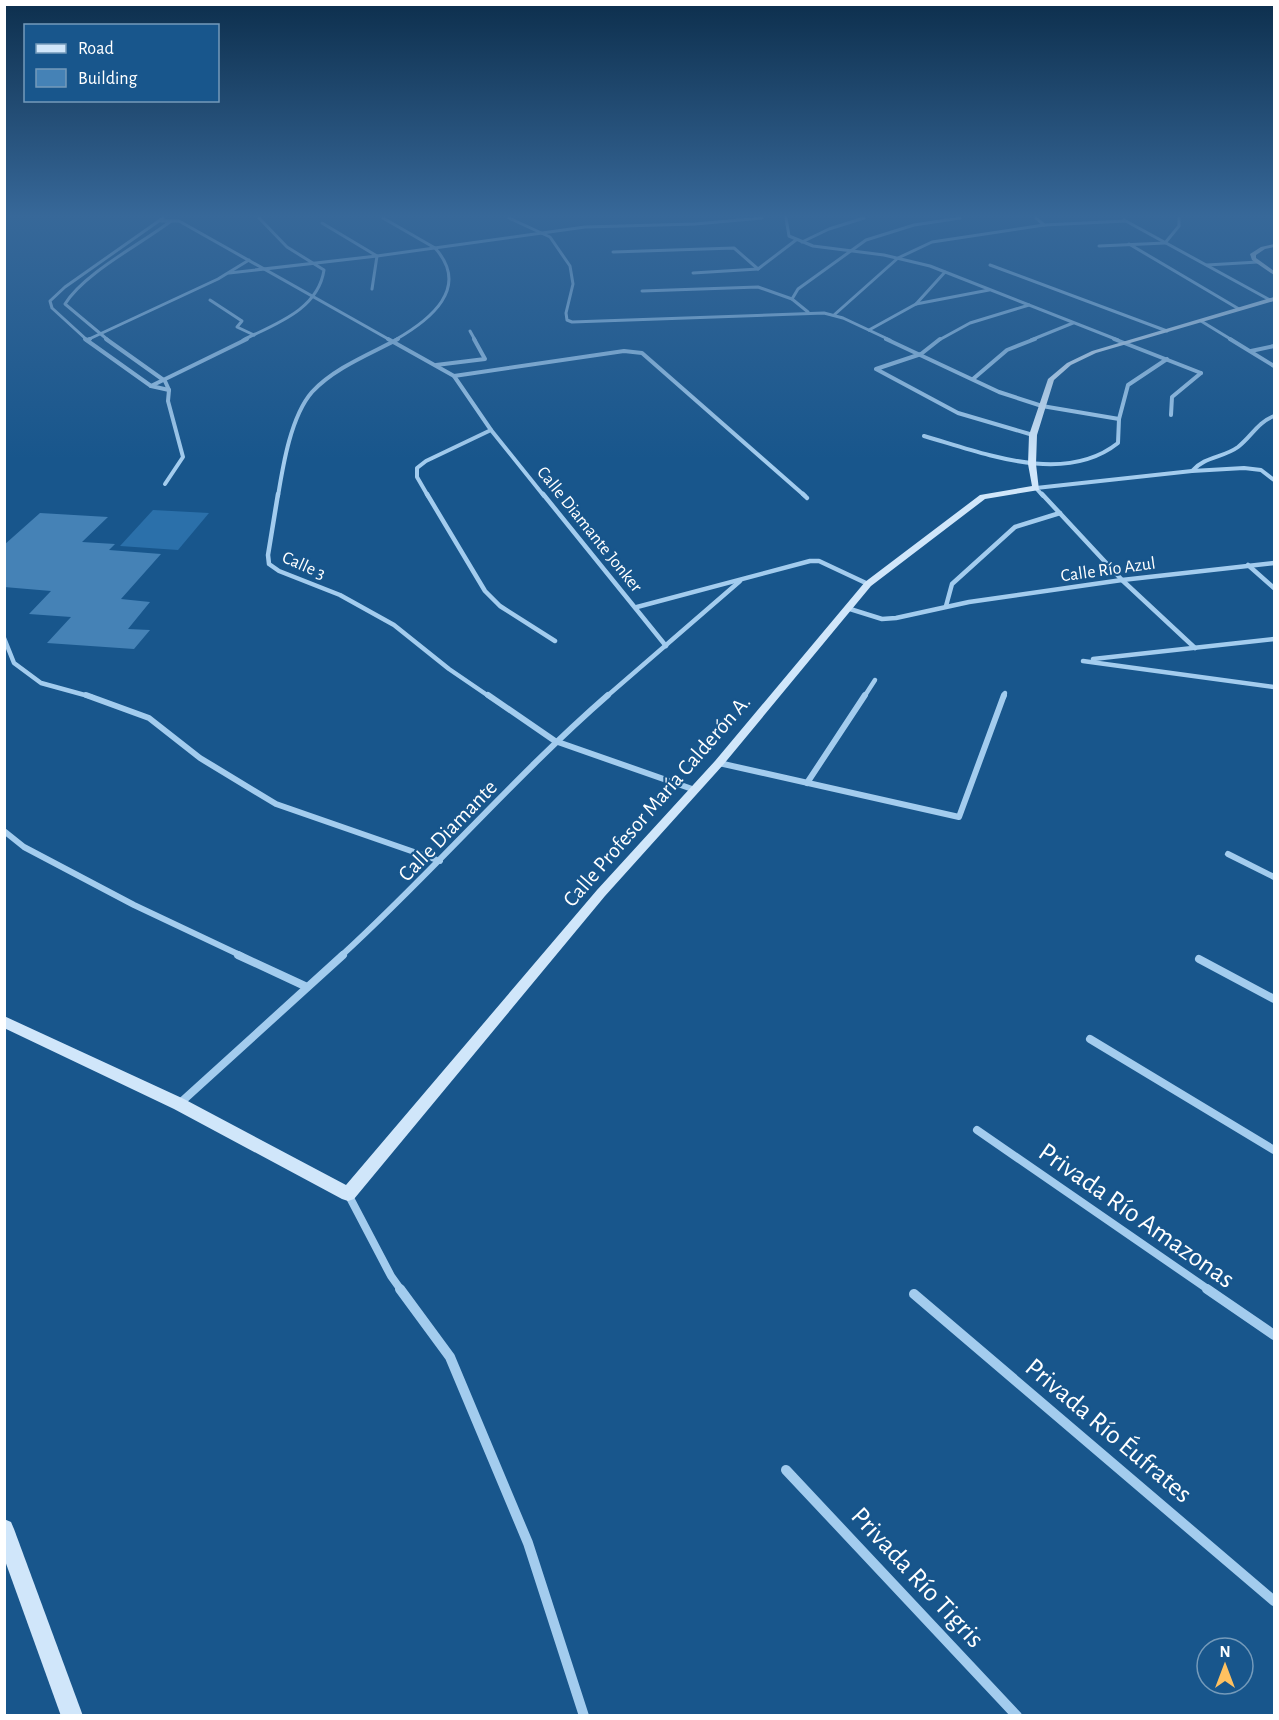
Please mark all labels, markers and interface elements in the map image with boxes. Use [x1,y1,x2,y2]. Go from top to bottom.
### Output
legend [24,24,219,102]
text: Road [78,40,114,58]
text: Building [78,70,138,88]
street label: Calle Diamante Jonker [533,463,645,596]
street label: Calle 3 [279,548,328,583]
street label: Calle Río Azul [1060,554,1157,586]
street label: Calle Profesor María Calderón A. [559,690,755,911]
street label: Calle Diamante [394,776,501,886]
street label: Privada Río Amazonas [1034,1138,1239,1293]
street label: Privada Río Éufrates [1020,1351,1199,1508]
street label: Privada Río Tigris [846,1502,989,1653]
north arrow [1195,1636,1255,1696]
text: N [1219,1644,1231,1660]

